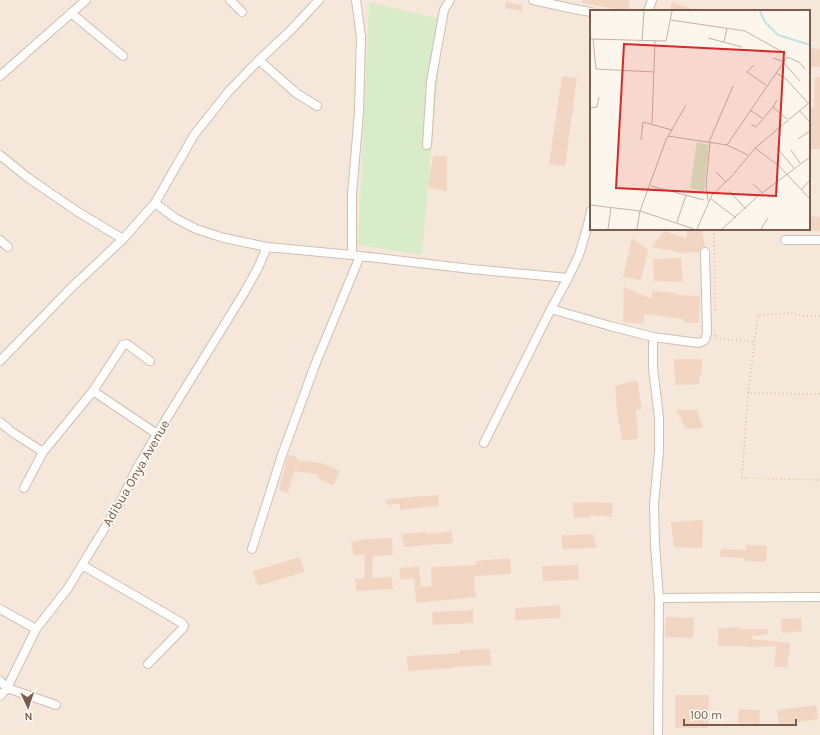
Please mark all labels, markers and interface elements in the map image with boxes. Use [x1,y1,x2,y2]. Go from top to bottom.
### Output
inset map [590,10,810,230]
street label: Adibua Onya Avenue [99,417,173,529]
north arrow [8,687,48,727]
scale bar [684,701,796,727]
text: 100 m [690,708,722,722]
text: N [24,710,33,723]

